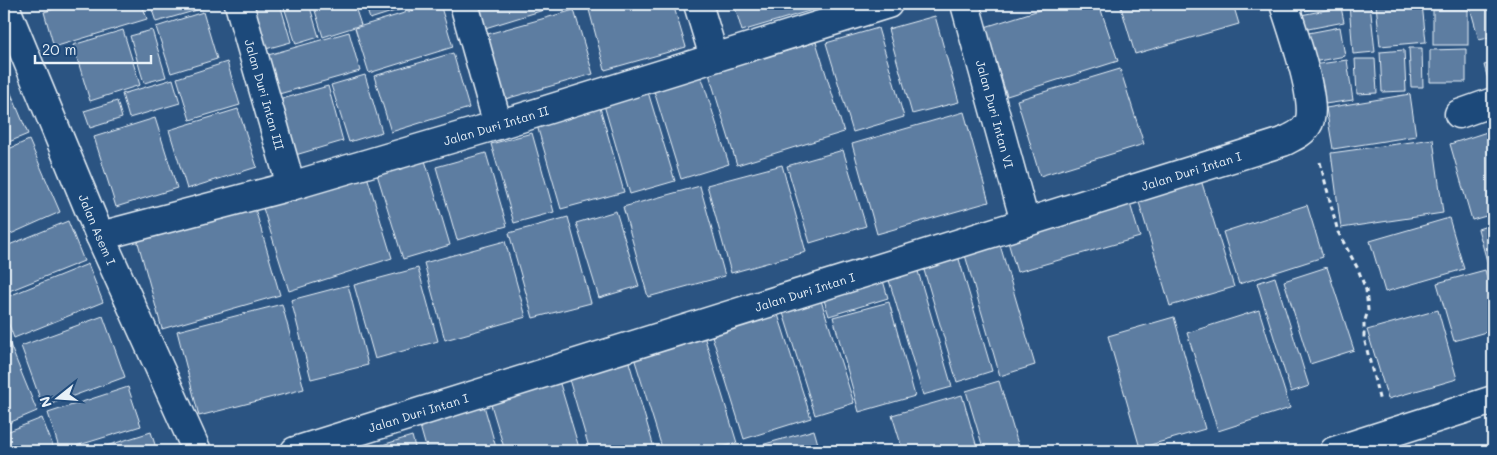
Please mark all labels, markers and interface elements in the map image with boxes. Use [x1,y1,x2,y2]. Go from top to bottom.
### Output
scale bar [35,32,151,64]
street label: Jalan Duri Intan III [241,37,288,152]
text: 20 m [42,39,76,59]
street label: Jalan Duri Intan VI [973,58,1018,170]
street label: Jalan Duri Intan II [441,102,550,149]
street label: Jalan Duri Intan I [1139,148,1243,194]
street label: Jalan Asem I [75,192,120,267]
street label: Jalan Duri Intan I [753,268,857,315]
north arrow [32,372,82,422]
street label: Jalan Duri Intan I [366,389,470,436]
text: N [34,394,56,410]

